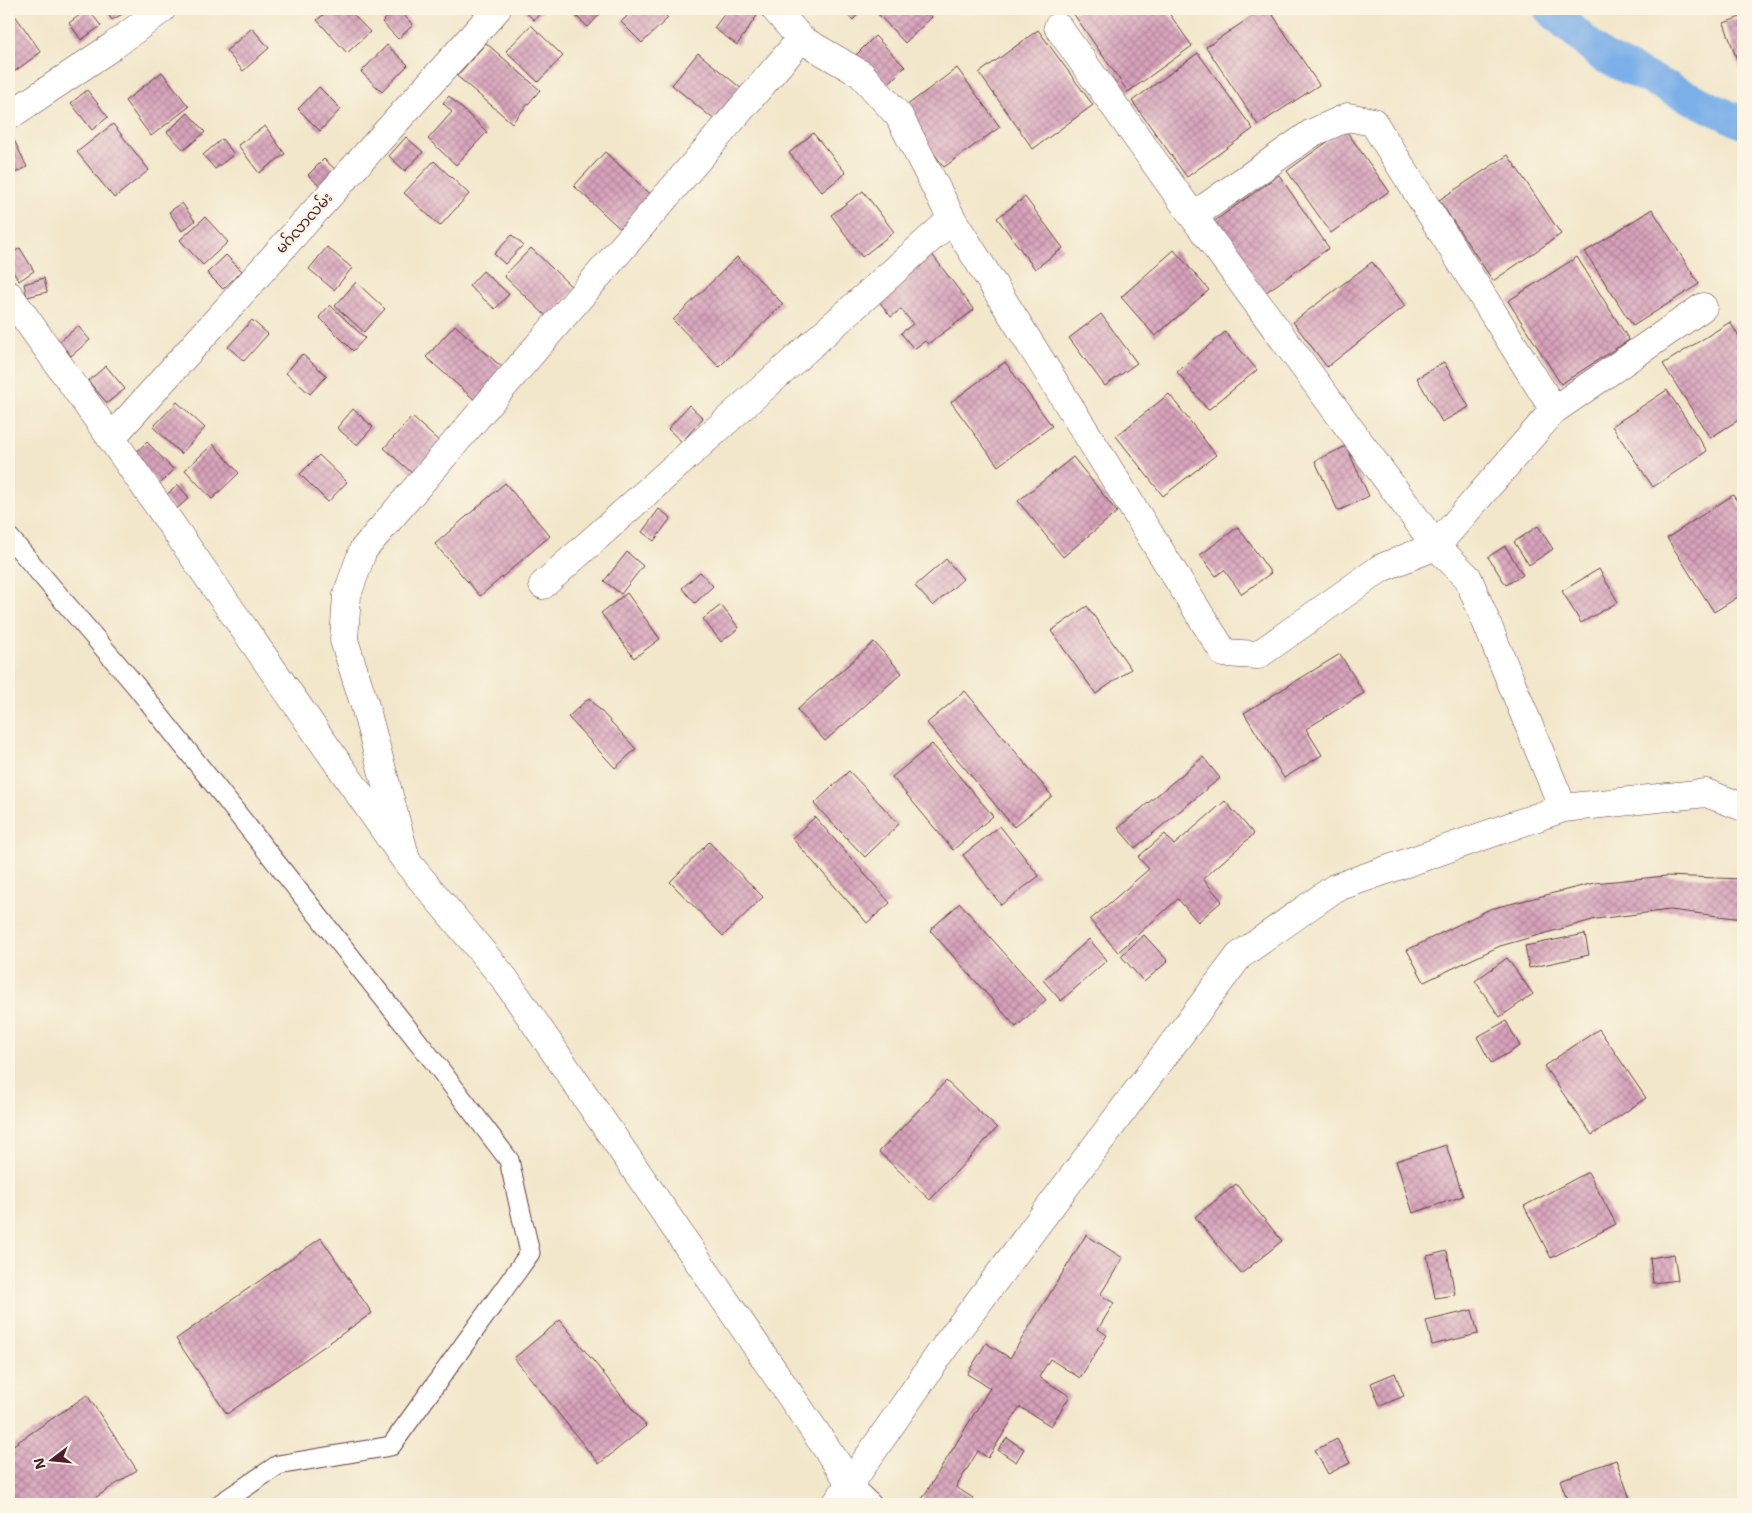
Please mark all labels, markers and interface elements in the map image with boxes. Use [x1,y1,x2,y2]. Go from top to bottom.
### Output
street label: မဂ်လာလမ်း [271,188,337,258]
north arrow [28,1436,78,1486]
text: N [29,1456,50,1471]

